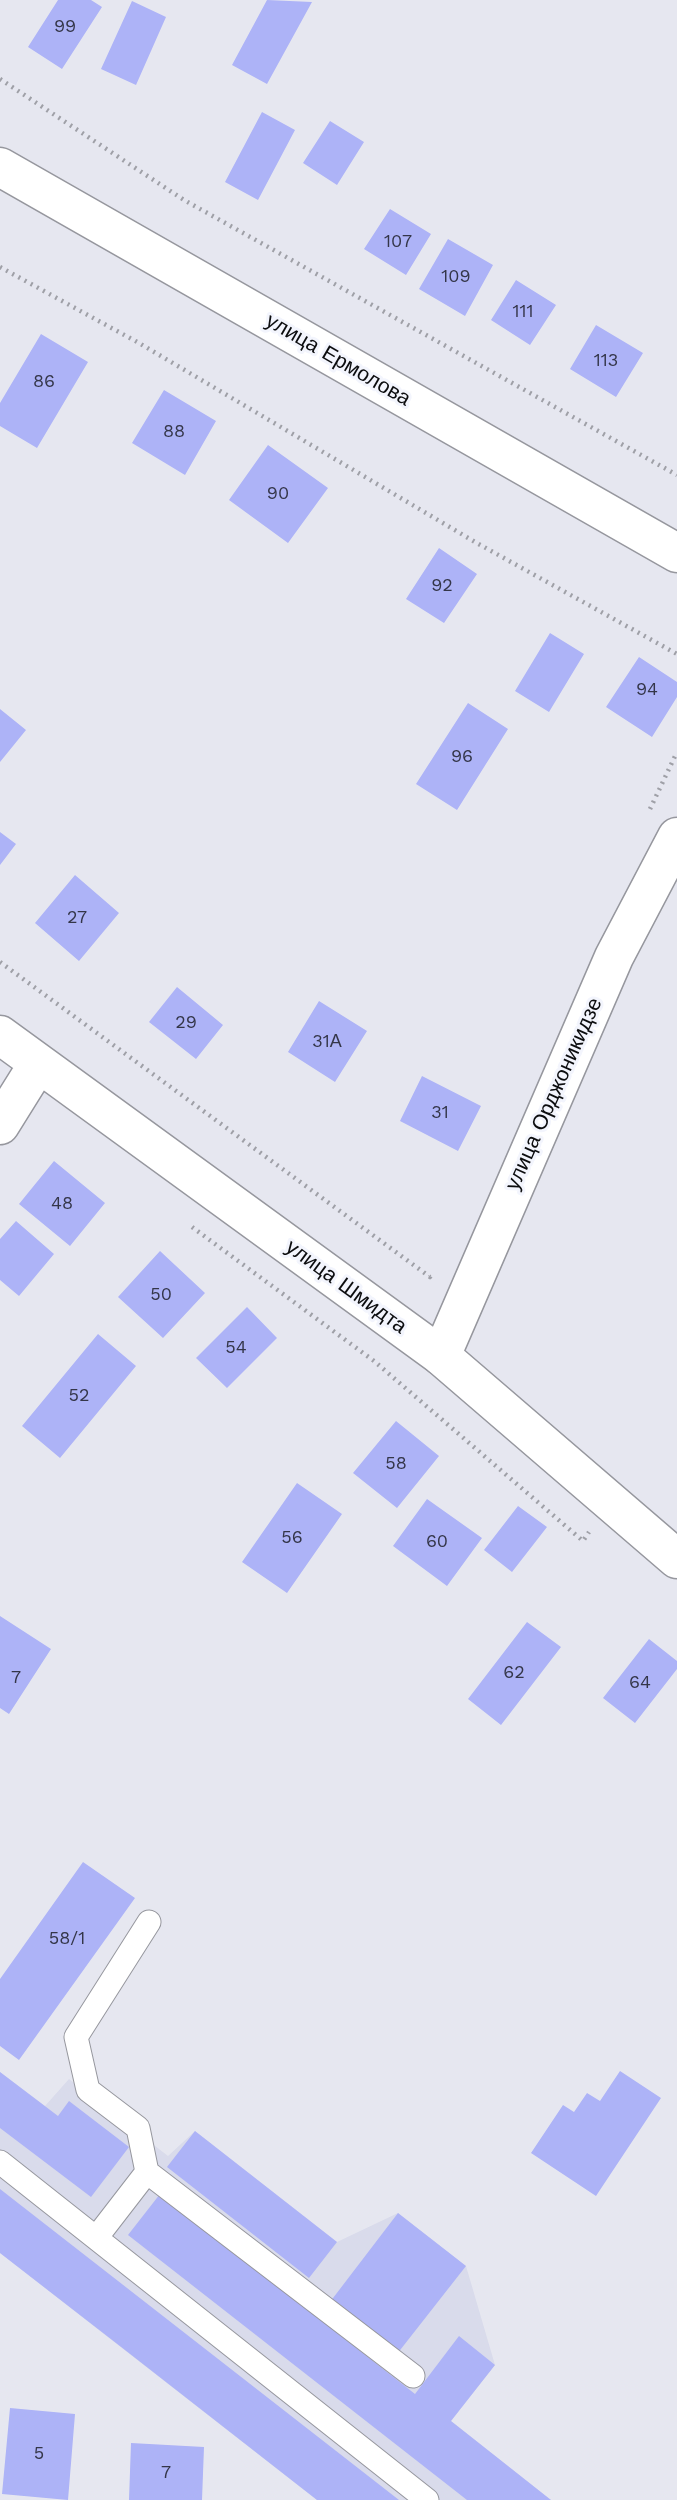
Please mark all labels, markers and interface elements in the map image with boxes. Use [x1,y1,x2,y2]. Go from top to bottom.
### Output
house number: 99 [54,16,76,38]
house number: 107 [384,231,412,253]
house number: 109 [441,266,471,288]
house number: 111 [512,301,534,323]
street label: улица Ермолова [261,308,415,412]
house number: 113 [594,350,618,372]
house number: 86 [33,371,55,393]
house number: 88 [163,421,185,443]
house number: 90 [267,483,289,505]
house number: 92 [431,575,453,597]
house number: 94 [636,679,658,701]
house number: 96 [451,746,473,768]
house number: 27 [67,907,87,929]
street label: улица Орджоникидзе [500,994,608,1194]
house number: 29 [175,1012,197,1034]
house number: 31А [312,1031,342,1053]
house number: 31 [431,1102,449,1124]
house number: 48 [51,1193,73,1215]
street label: улица Шмидта [280,1235,412,1339]
house number: 50 [150,1284,172,1306]
house number: 54 [225,1337,247,1359]
house number: 52 [69,1385,89,1407]
house number: 58 [385,1453,407,1475]
house number: 56 [281,1527,303,1549]
house number: 60 [426,1531,448,1553]
house number: 62 [503,1662,525,1684]
house number: 7 [11,1667,21,1689]
house number: 64 [629,1672,651,1694]
house number: 58/1 [49,1928,85,1950]
house number: 5 [34,2443,44,2465]
house number: 7 [161,2462,171,2484]

